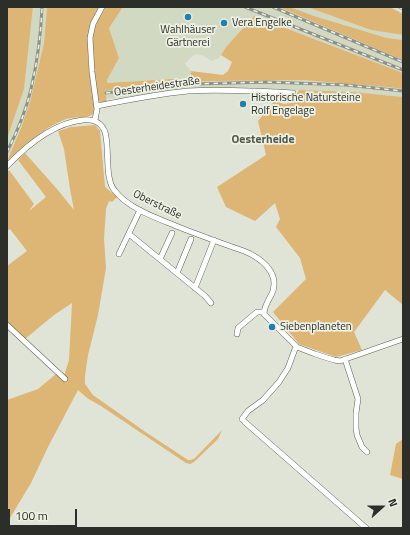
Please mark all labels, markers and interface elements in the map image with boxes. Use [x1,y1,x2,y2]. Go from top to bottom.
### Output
marker: Wahlhäuser Gärtnerei [183,12,193,22]
place label: Vera Engelke [232,16,292,30]
marker: Vera Engelke [219,18,229,28]
place label: Wahlhäuser Gärtnerei [160,23,216,49]
street label: Oesterheidestraße [113,74,201,100]
place label: Historische Natursteine Rolf Engelage [251,91,360,117]
marker: Historische Natursteine Rolf Engelage [238,99,248,109]
district label: Oesterheide [231,133,295,147]
street label: Oberstraße [130,188,184,222]
place label: Siebenplaneten [280,320,352,334]
marker: Siebenplaneten [267,322,277,332]
north arrow [362,487,402,527]
text: N [384,496,402,509]
scale bar [10,501,79,527]
text: 100 m [15,506,48,525]

